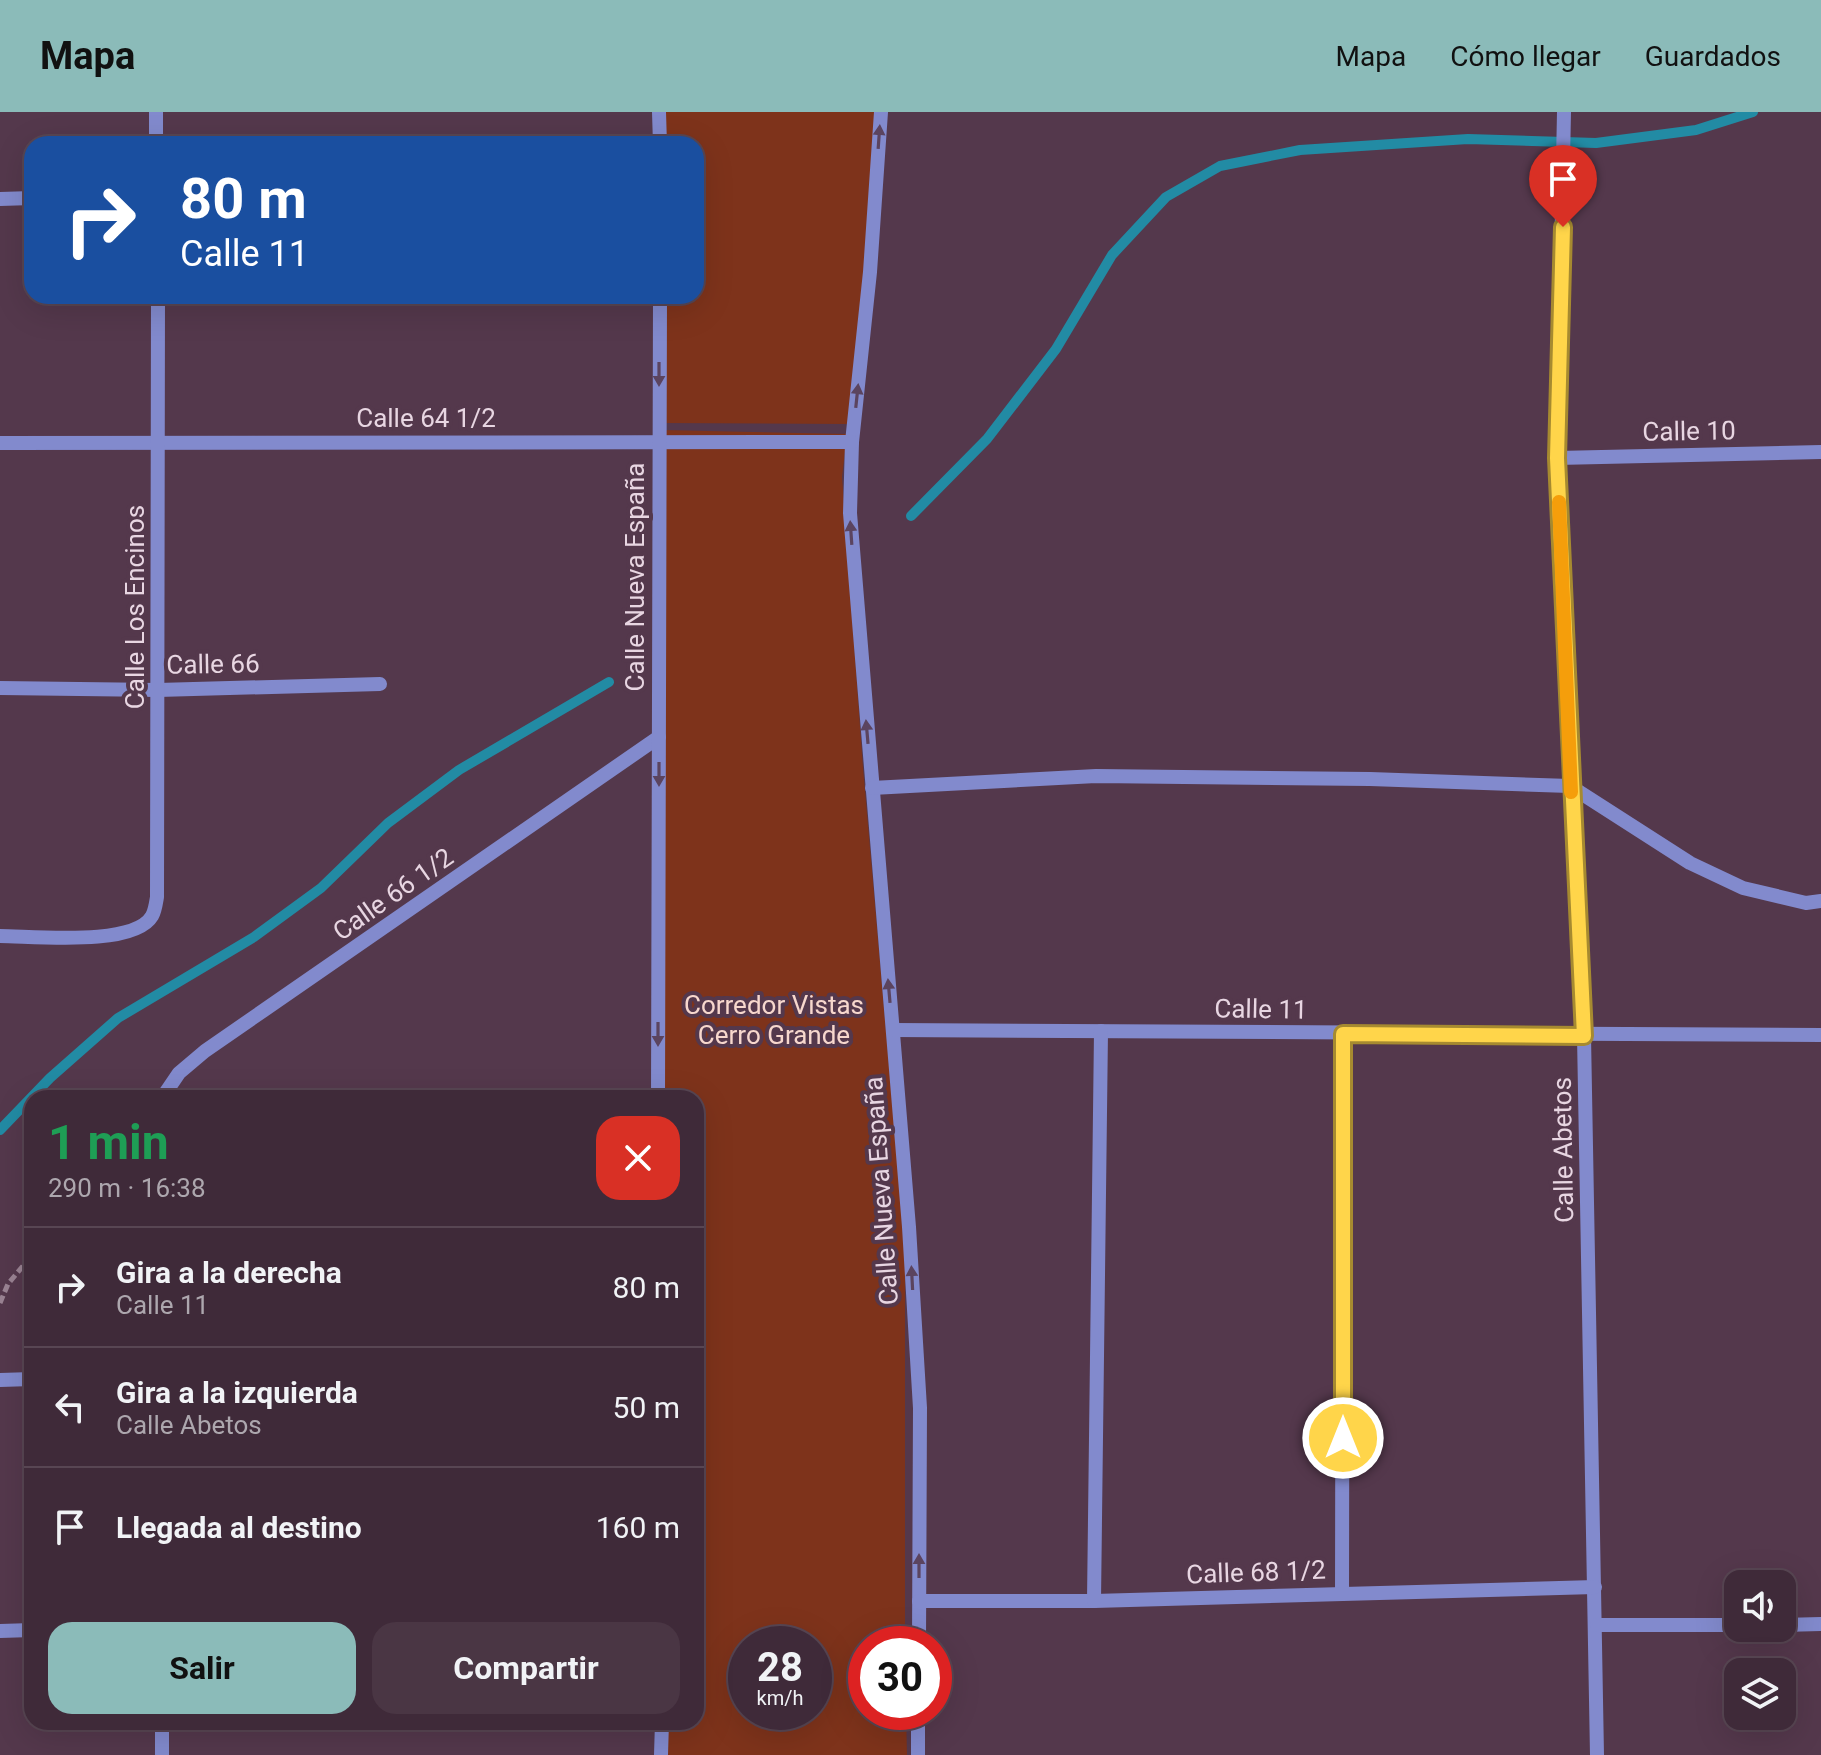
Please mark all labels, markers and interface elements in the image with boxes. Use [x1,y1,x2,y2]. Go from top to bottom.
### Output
text: Mapa [40,34,135,78]
text: Mapa [1336,40,1406,73]
text: Cómo llegar [1450,40,1601,73]
text: Guardados [1645,40,1781,73]
one-way arrow [873,124,886,149]
pin [1529,145,1597,227]
icon: arrive [1541,157,1585,201]
text: 80 m [180,166,307,232]
icon: right [48,168,152,272]
text: Calle 11 [180,233,309,275]
one-way arrow [653,362,666,387]
one-way arrow [850,383,863,408]
street label: Calle 64 1/2 [356,403,496,433]
street label: Calle 10 [1642,415,1736,447]
street label: Calle Nueva España [620,463,650,691]
street label: Calle Los Encinos [120,505,150,709]
one-way arrow [844,520,857,545]
street label: Calle 66 [166,648,260,680]
one-way arrow [860,719,873,744]
one-way arrow [653,762,665,787]
street label: Calle 66 1/2 [327,842,459,946]
one-way arrow [883,978,896,1003]
park label: Corredor Vistas Cerro Grande [684,990,864,1050]
street label: Calle 11 [1214,993,1308,1025]
one-way arrow [652,1022,665,1047]
street label: Calle Nueva España [858,1076,904,1306]
street label: Calle Abetos [1547,1077,1579,1223]
text: 1 min [48,1114,169,1171]
button: close [596,1116,680,1200]
text: 290 m · 16:38 [48,1173,206,1203]
text: Gira a la derecha [116,1255,342,1290]
icon: right [48,1265,92,1309]
one-way arrow [906,1265,919,1290]
text: 80 m [613,1270,680,1305]
text: Calle 11 [116,1290,209,1320]
text: Gira a la izquierda [116,1375,358,1410]
icon: left [48,1385,92,1429]
text: 50 m [613,1390,680,1425]
position arrow [1301,1396,1385,1480]
text: Calle Abetos [116,1410,262,1440]
icon: arrive [48,1505,92,1549]
text: Llegada al destino [116,1510,362,1545]
text: 160 m [596,1510,680,1545]
one-way arrow [913,1553,925,1578]
street label: Calle 68 1/2 [1186,1555,1326,1589]
map controls [1724,1570,1796,1730]
button: sound [1724,1570,1796,1642]
button: Salir [48,1622,356,1714]
button: Compartir [372,1622,680,1714]
speed limit sign: 30 [848,1626,952,1730]
text: 28 [757,1644,803,1691]
button: layers [1724,1658,1796,1730]
text: km/h [757,1686,803,1710]

